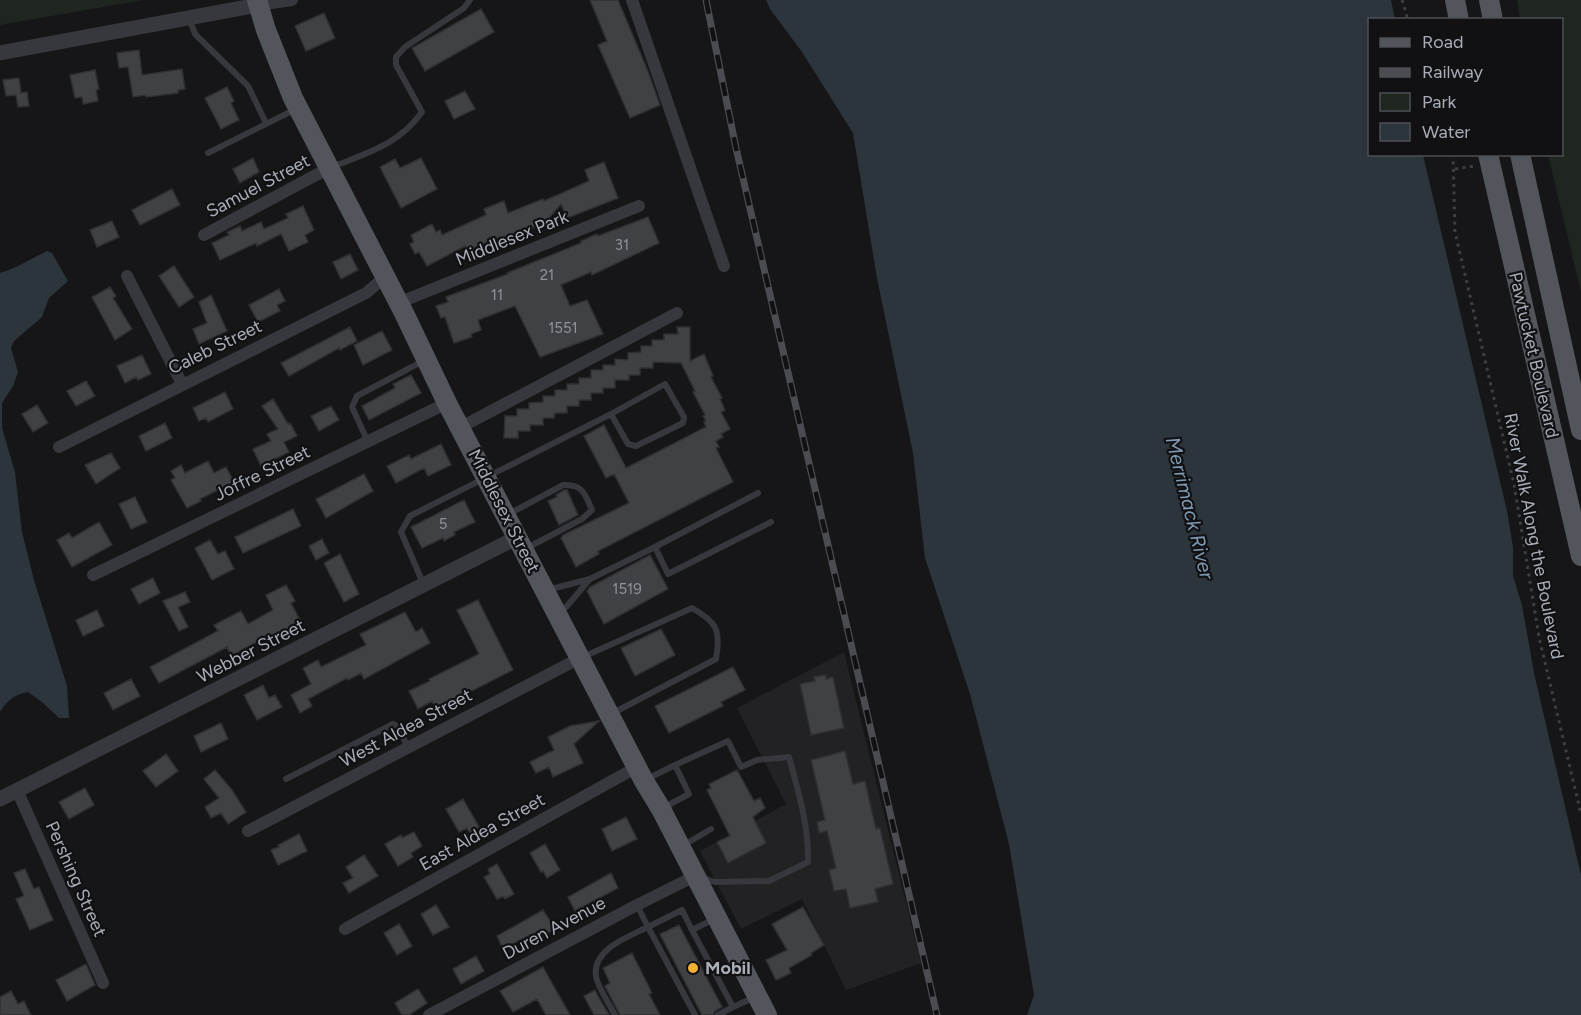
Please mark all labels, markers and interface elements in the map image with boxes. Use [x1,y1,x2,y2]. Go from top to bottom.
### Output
legend [1368,18,1563,156]
text: Road [1422,31,1463,53]
text: Railway [1422,61,1484,83]
text: Park [1422,91,1457,113]
text: Water [1422,121,1470,143]
street label: Samuel Street [202,149,314,223]
street label: Middlesex Park [452,205,572,271]
house number: 31 [615,236,629,254]
house number: 21 [540,266,554,284]
street label: Pawtucket Boulevard [1504,270,1564,440]
house number: 11 [491,286,503,304]
street label: Caleb Street [165,315,266,379]
house number: 1551 [548,319,578,337]
street label: River Walk Along the Boulevard [1499,411,1569,661]
water label: Merrimack River [1161,435,1220,583]
street label: Joffre Street [211,440,314,506]
street label: Middlesex Street [463,446,545,577]
house number: 5 [439,515,447,533]
house number: 1519 [612,580,642,598]
street label: Webber Street [193,614,309,688]
street label: West Aldea Street [336,684,476,772]
street label: East Aldea Street [415,788,549,876]
street label: Pershing Street [41,818,111,940]
street label: Duren Avenue [499,892,610,964]
place label: Mobil [705,957,751,979]
marker: Mobil [686,961,700,975]

